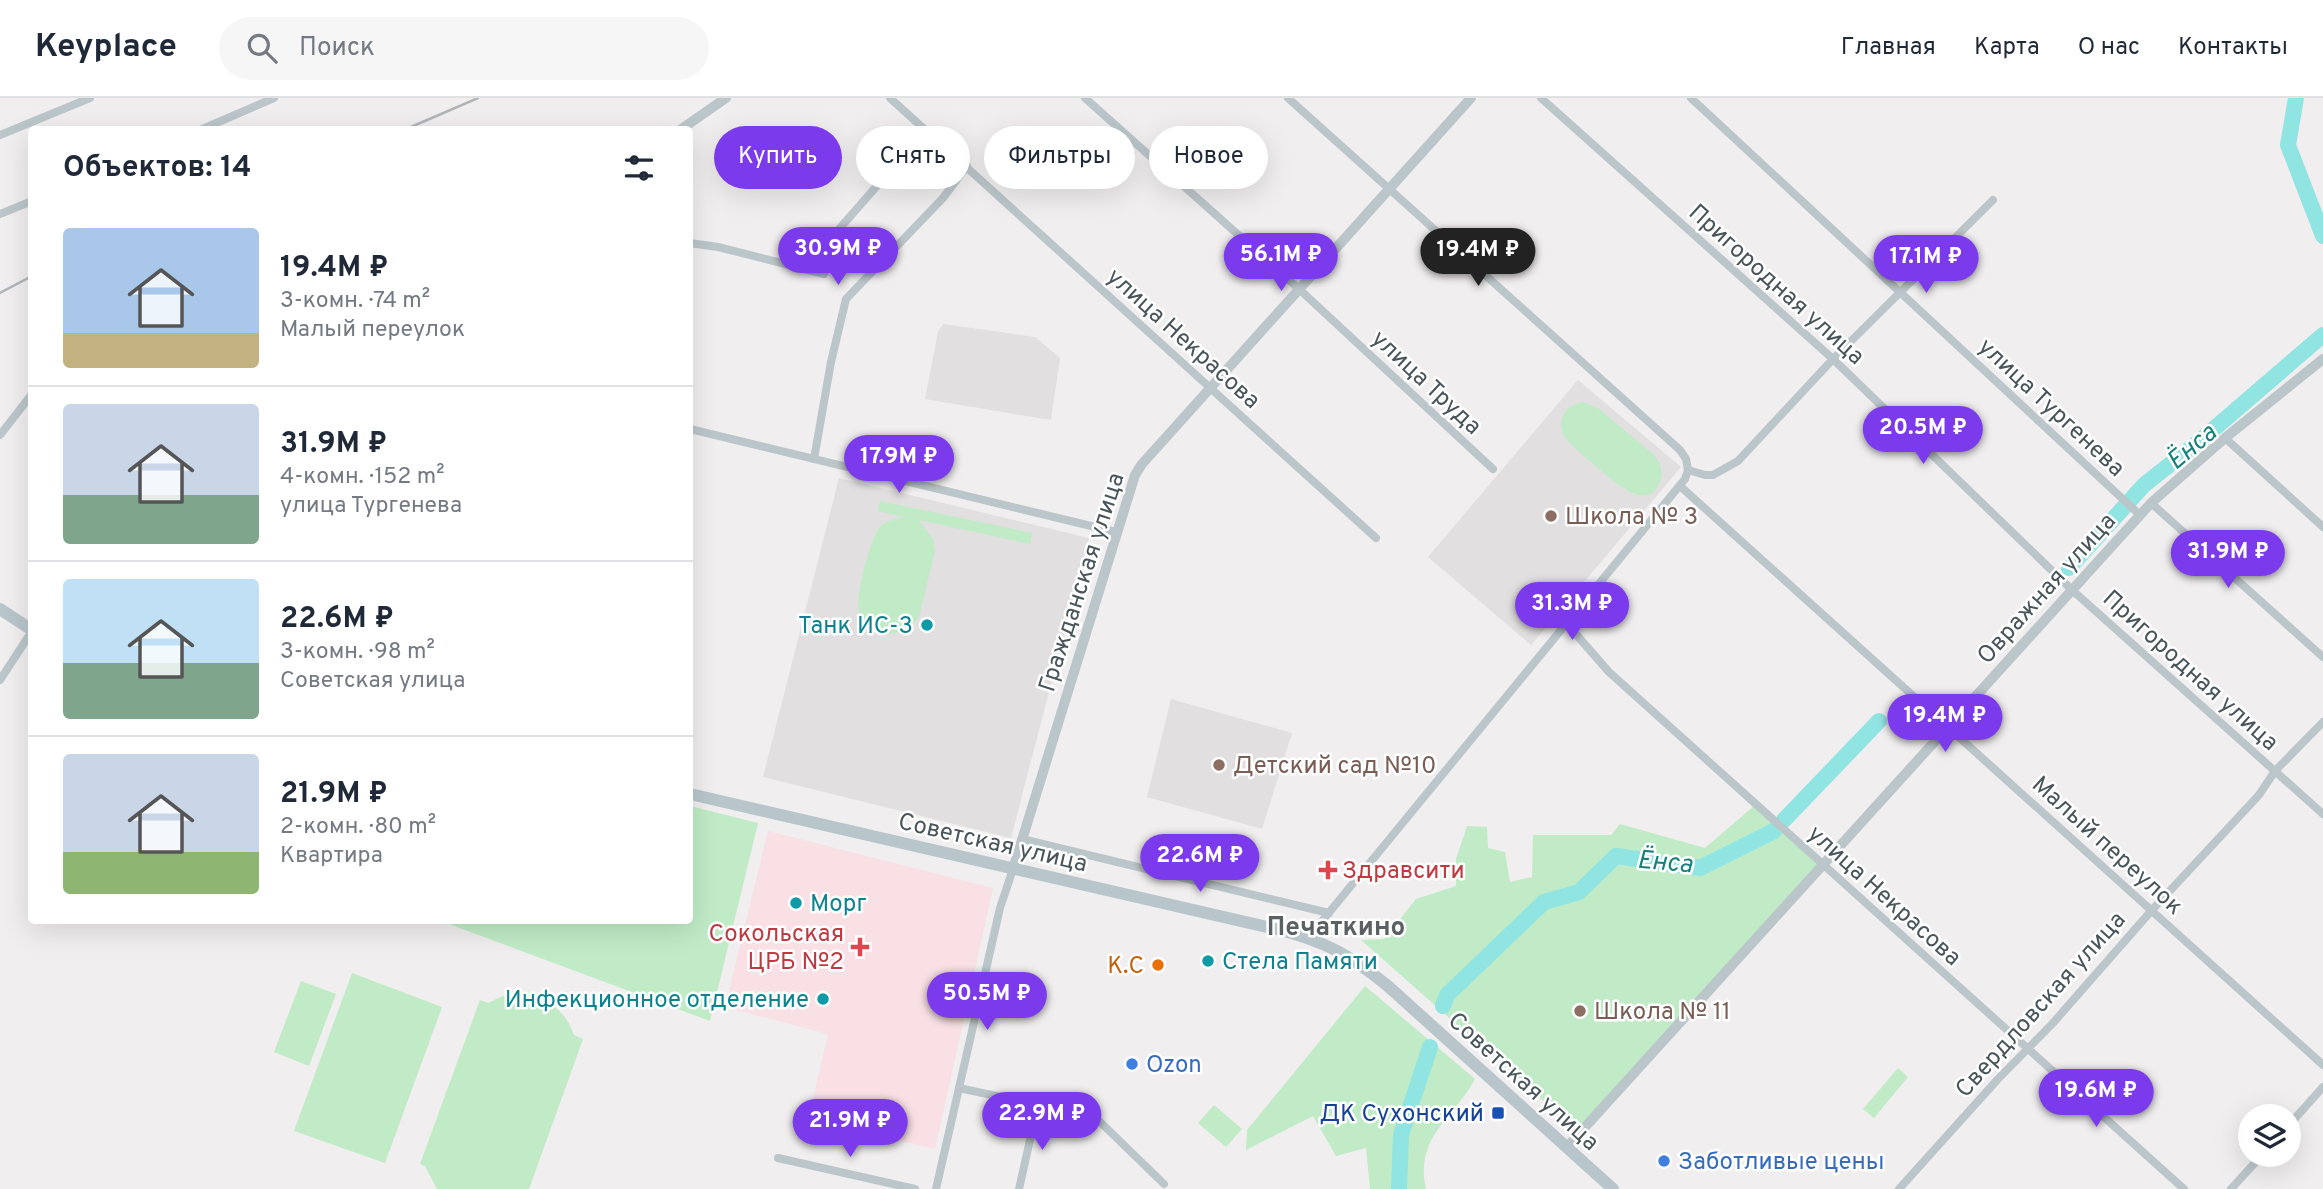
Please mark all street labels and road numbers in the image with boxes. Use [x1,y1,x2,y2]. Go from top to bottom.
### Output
street label: Пригородная улица [1681,199,1870,372]
street label: улица Некрасова [1100,263,1266,416]
street label: улица Труда [1364,325,1487,442]
street label: улица Тургенева [1971,333,2130,484]
street label: Гражданская улица [1033,469,1133,696]
street label: Овражная улица [1972,507,2123,671]
street label: Пригородная улица [2095,585,2284,758]
street label: Малый переулок [2025,771,2188,922]
street label: Советская улица [895,808,1090,880]
street label: улица Некрасова [1801,820,1967,973]
street label: Свердловская улица [1950,906,2133,1105]
street label: Советская улица [1441,1007,1605,1158]

